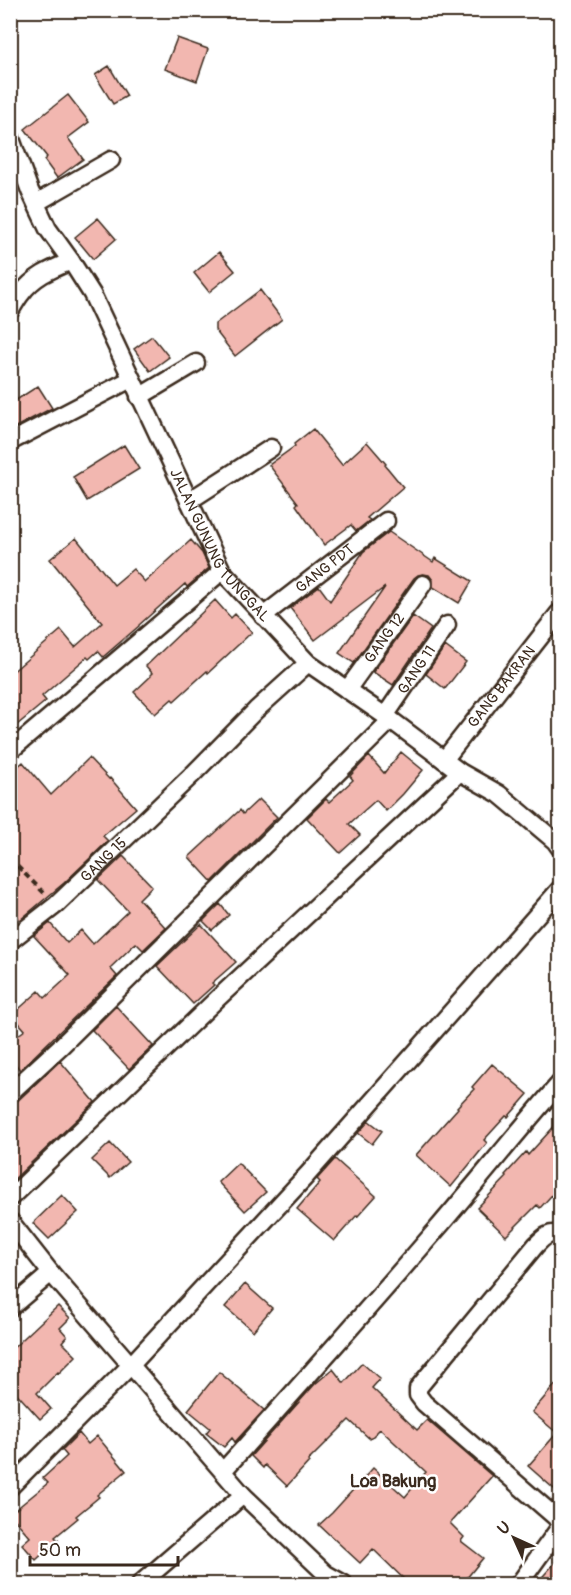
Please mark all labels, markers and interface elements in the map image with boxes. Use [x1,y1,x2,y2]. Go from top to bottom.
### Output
street label: JALAN GUNUNG TUNGGAL [165,466,274,626]
street label: GANG PDT [292,540,358,597]
street label: GANG 12 [360,609,409,667]
street label: GANG 11 [394,642,440,698]
street label: GANG BAKRAN [464,642,540,732]
street label: GANG 15 [77,833,131,887]
district label: Loa Bakung [350,1470,436,1493]
north arrow [484,1508,544,1568]
text: U [493,1517,515,1539]
scale bar [30,1529,178,1567]
text: 50 m [39,1539,81,1562]

